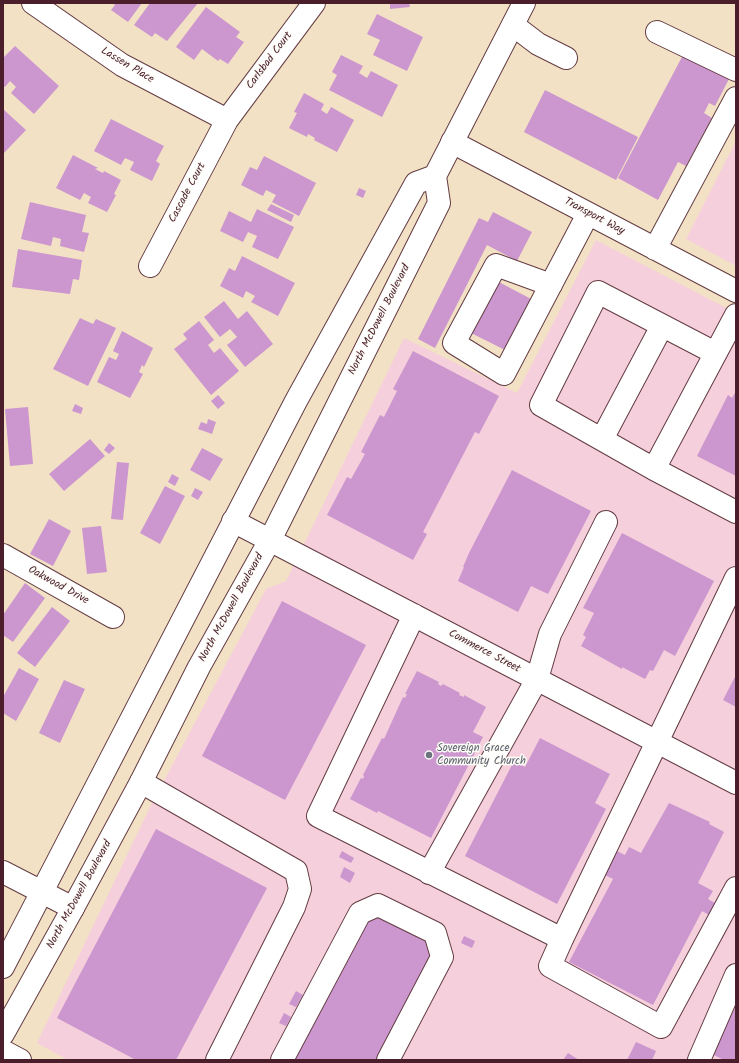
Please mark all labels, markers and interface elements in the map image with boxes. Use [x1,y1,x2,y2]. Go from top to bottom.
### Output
street label: Carlsbad Court [244,30,296,92]
street label: Lassen Place [98,45,156,87]
street label: Cascade Court [167,161,209,225]
street label: Transport Way [561,196,627,238]
street label: North McDowell Boulevard [346,263,414,377]
street label: North McDowell Boulevard [197,551,267,665]
street label: Oakwood Drive [25,564,91,608]
street label: Commerce Street [446,627,522,677]
place label: Sovereign Grace Community Church [437,742,526,768]
marker: Sovereign Grace Community Church [424,750,434,760]
street label: North McDowell Boulevard [45,838,115,952]

